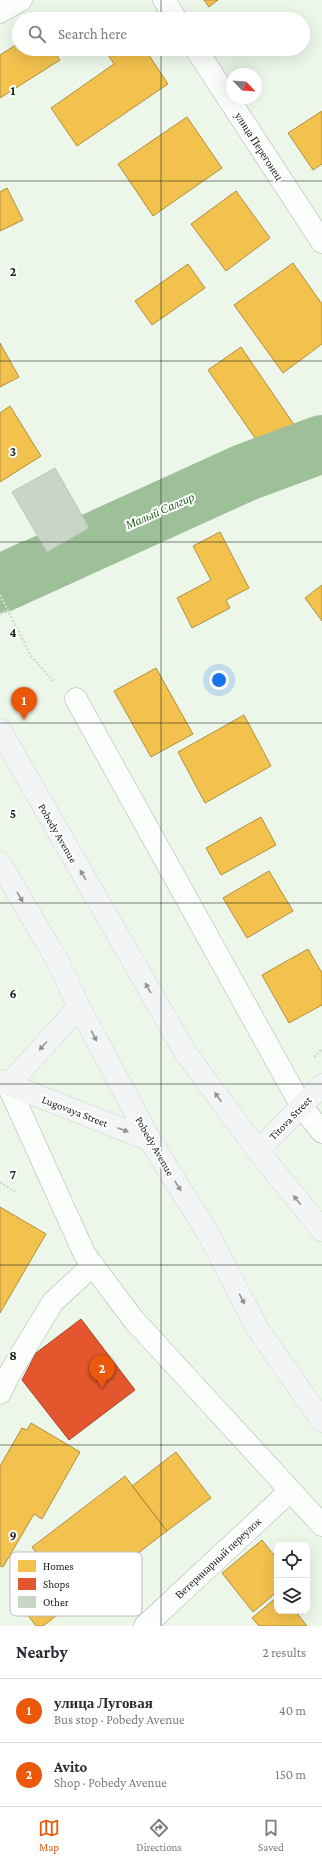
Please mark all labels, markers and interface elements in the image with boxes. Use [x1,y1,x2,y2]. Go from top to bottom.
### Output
search box [12,12,310,56]
icon: search [26,23,48,45]
text: Search here [58,26,127,42]
north arrow [226,68,262,104]
text: 1 [11,83,16,98]
street label: улица Перегонец [233,110,286,182]
text: 2 [10,264,17,279]
text: 3 [10,444,16,459]
water label: Малый Салгир [123,490,196,533]
text: 4 [9,625,17,640]
your location [209,670,229,690]
pin: 1 [11,687,37,720]
street label: Pobedy Avenue [35,801,80,865]
text: 5 [10,806,16,821]
one-way arrow [79,869,86,881]
one-way arrow [16,891,23,902]
one-way arrow [144,982,151,994]
text: 6 [9,986,17,1001]
one-way arrow [91,1030,98,1041]
one-way arrow [39,1041,48,1051]
one-way arrow [214,1091,222,1102]
street label: Lugovaya Street [40,1093,110,1130]
street label: Titova Street [266,1094,314,1142]
street label: Pobedy Avenue [132,1114,177,1178]
one-way arrow [117,1127,129,1133]
text: 7 [10,1167,16,1182]
one-way arrow [174,1181,182,1191]
one-way arrow [293,1194,302,1205]
one-way arrow [239,1293,246,1304]
text: 8 [9,1348,17,1363]
pin: 2 [89,1355,115,1388]
street label: Ветеринарный переулок [173,1515,264,1601]
text: 9 [9,1528,17,1543]
map controls [274,1542,310,1614]
button: locate [274,1542,310,1578]
legend [10,1552,142,1616]
text: Homes [43,1560,74,1572]
text: Shops [43,1578,70,1591]
button: layers [274,1578,310,1614]
text: Other [43,1596,69,1608]
text: Nearby [16,1643,68,1662]
text: 2 results [263,1645,306,1660]
text: улица Луговая [54,1695,153,1711]
text: 1 [27,1703,31,1718]
text: 40 m [279,1703,306,1718]
text: Bus stop · Pobedy Avenue [54,1712,185,1727]
text: Avito [54,1759,87,1775]
text: 2 [26,1767,32,1782]
text: 150 m [275,1767,306,1782]
text: Shop · Pobedy Avenue [54,1775,167,1790]
tab: Map [38,1817,60,1853]
tab: Directions [136,1817,182,1853]
tab: Saved [258,1817,284,1853]

